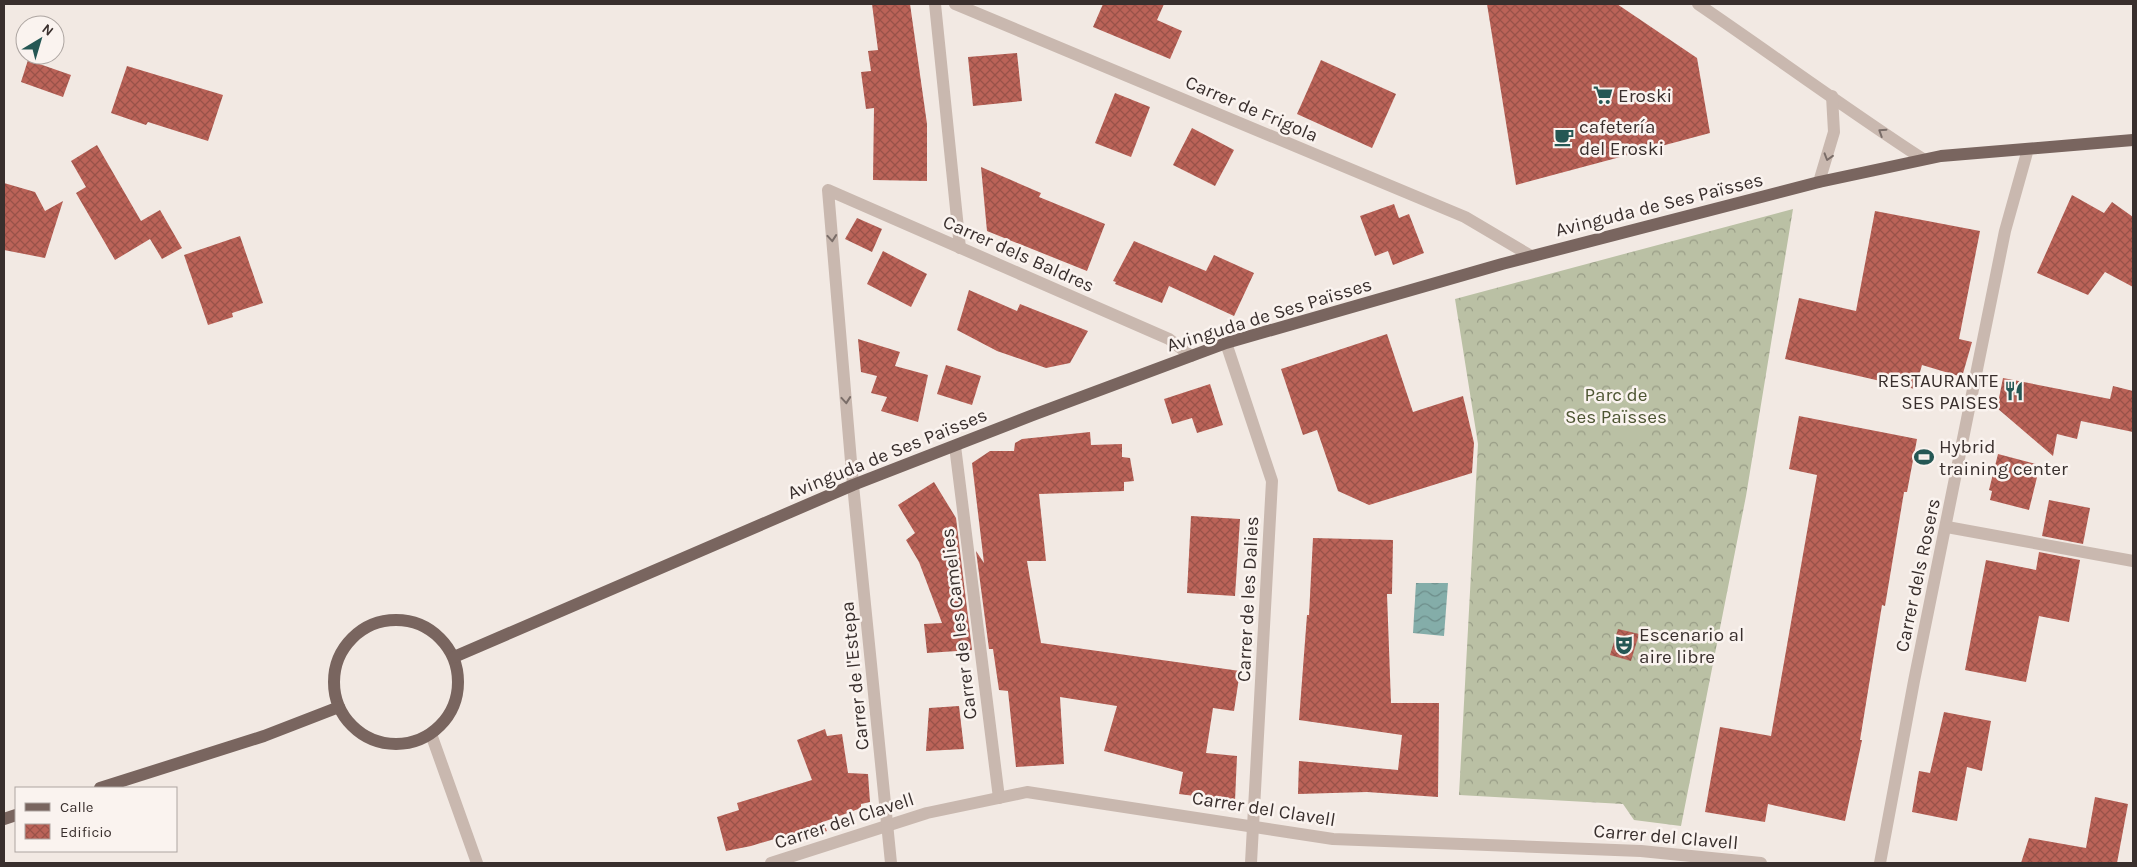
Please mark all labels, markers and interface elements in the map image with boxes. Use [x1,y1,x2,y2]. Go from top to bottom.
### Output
north arrow [15,15,65,65]
text: N [39,20,57,40]
street label: Carrer de Frigola [1182,71,1321,147]
supermarket icon: Eroski [1592,84,1614,106]
place label: Eroski [1618,85,1672,107]
place label: cafetería del Eroski [1579,116,1664,160]
cafe icon: cafetería del Eroski [1553,126,1575,148]
one-way arrow [1878,129,1887,138]
one-way arrow [1823,152,1833,160]
street label: Avinguda de Ses Païsses [1553,169,1765,241]
street label: Carrer dels Baldres [940,211,1098,297]
one-way arrow [827,234,838,242]
street label: Avinguda de Ses Païsses [1164,273,1374,357]
place label: RESTAURANTE SES PAISES [1877,370,1999,414]
restaurant icon: RESTAURANTE SES PAISES [2003,380,2025,402]
park label: Parc de Ses Païsses [1565,384,1667,428]
one-way arrow [840,396,851,404]
street label: Avinguda de Ses Païsses [784,404,990,504]
place label: Hybrid training center [1939,436,2068,480]
sports icon: Hybrid training center [1913,446,1935,468]
street label: Carrer dels Rosers [1891,496,1945,654]
street label: Carrer de les Dalies [1233,516,1263,682]
street label: Carrer de les Camelies [936,527,982,721]
street label: Carrer de l'Estepa [836,600,874,751]
place label: Escenario al aire libre [1639,624,1744,668]
theatre icon: Escenario al aire libre [1613,634,1635,656]
legend [15,787,178,852]
street label: Carrer del Clavell [1190,787,1337,831]
street label: Carrer del Clavell [772,788,917,854]
text: Calle [60,798,94,816]
street label: Carrer del Clavell [1593,820,1739,854]
text: Edificio [60,823,112,841]

